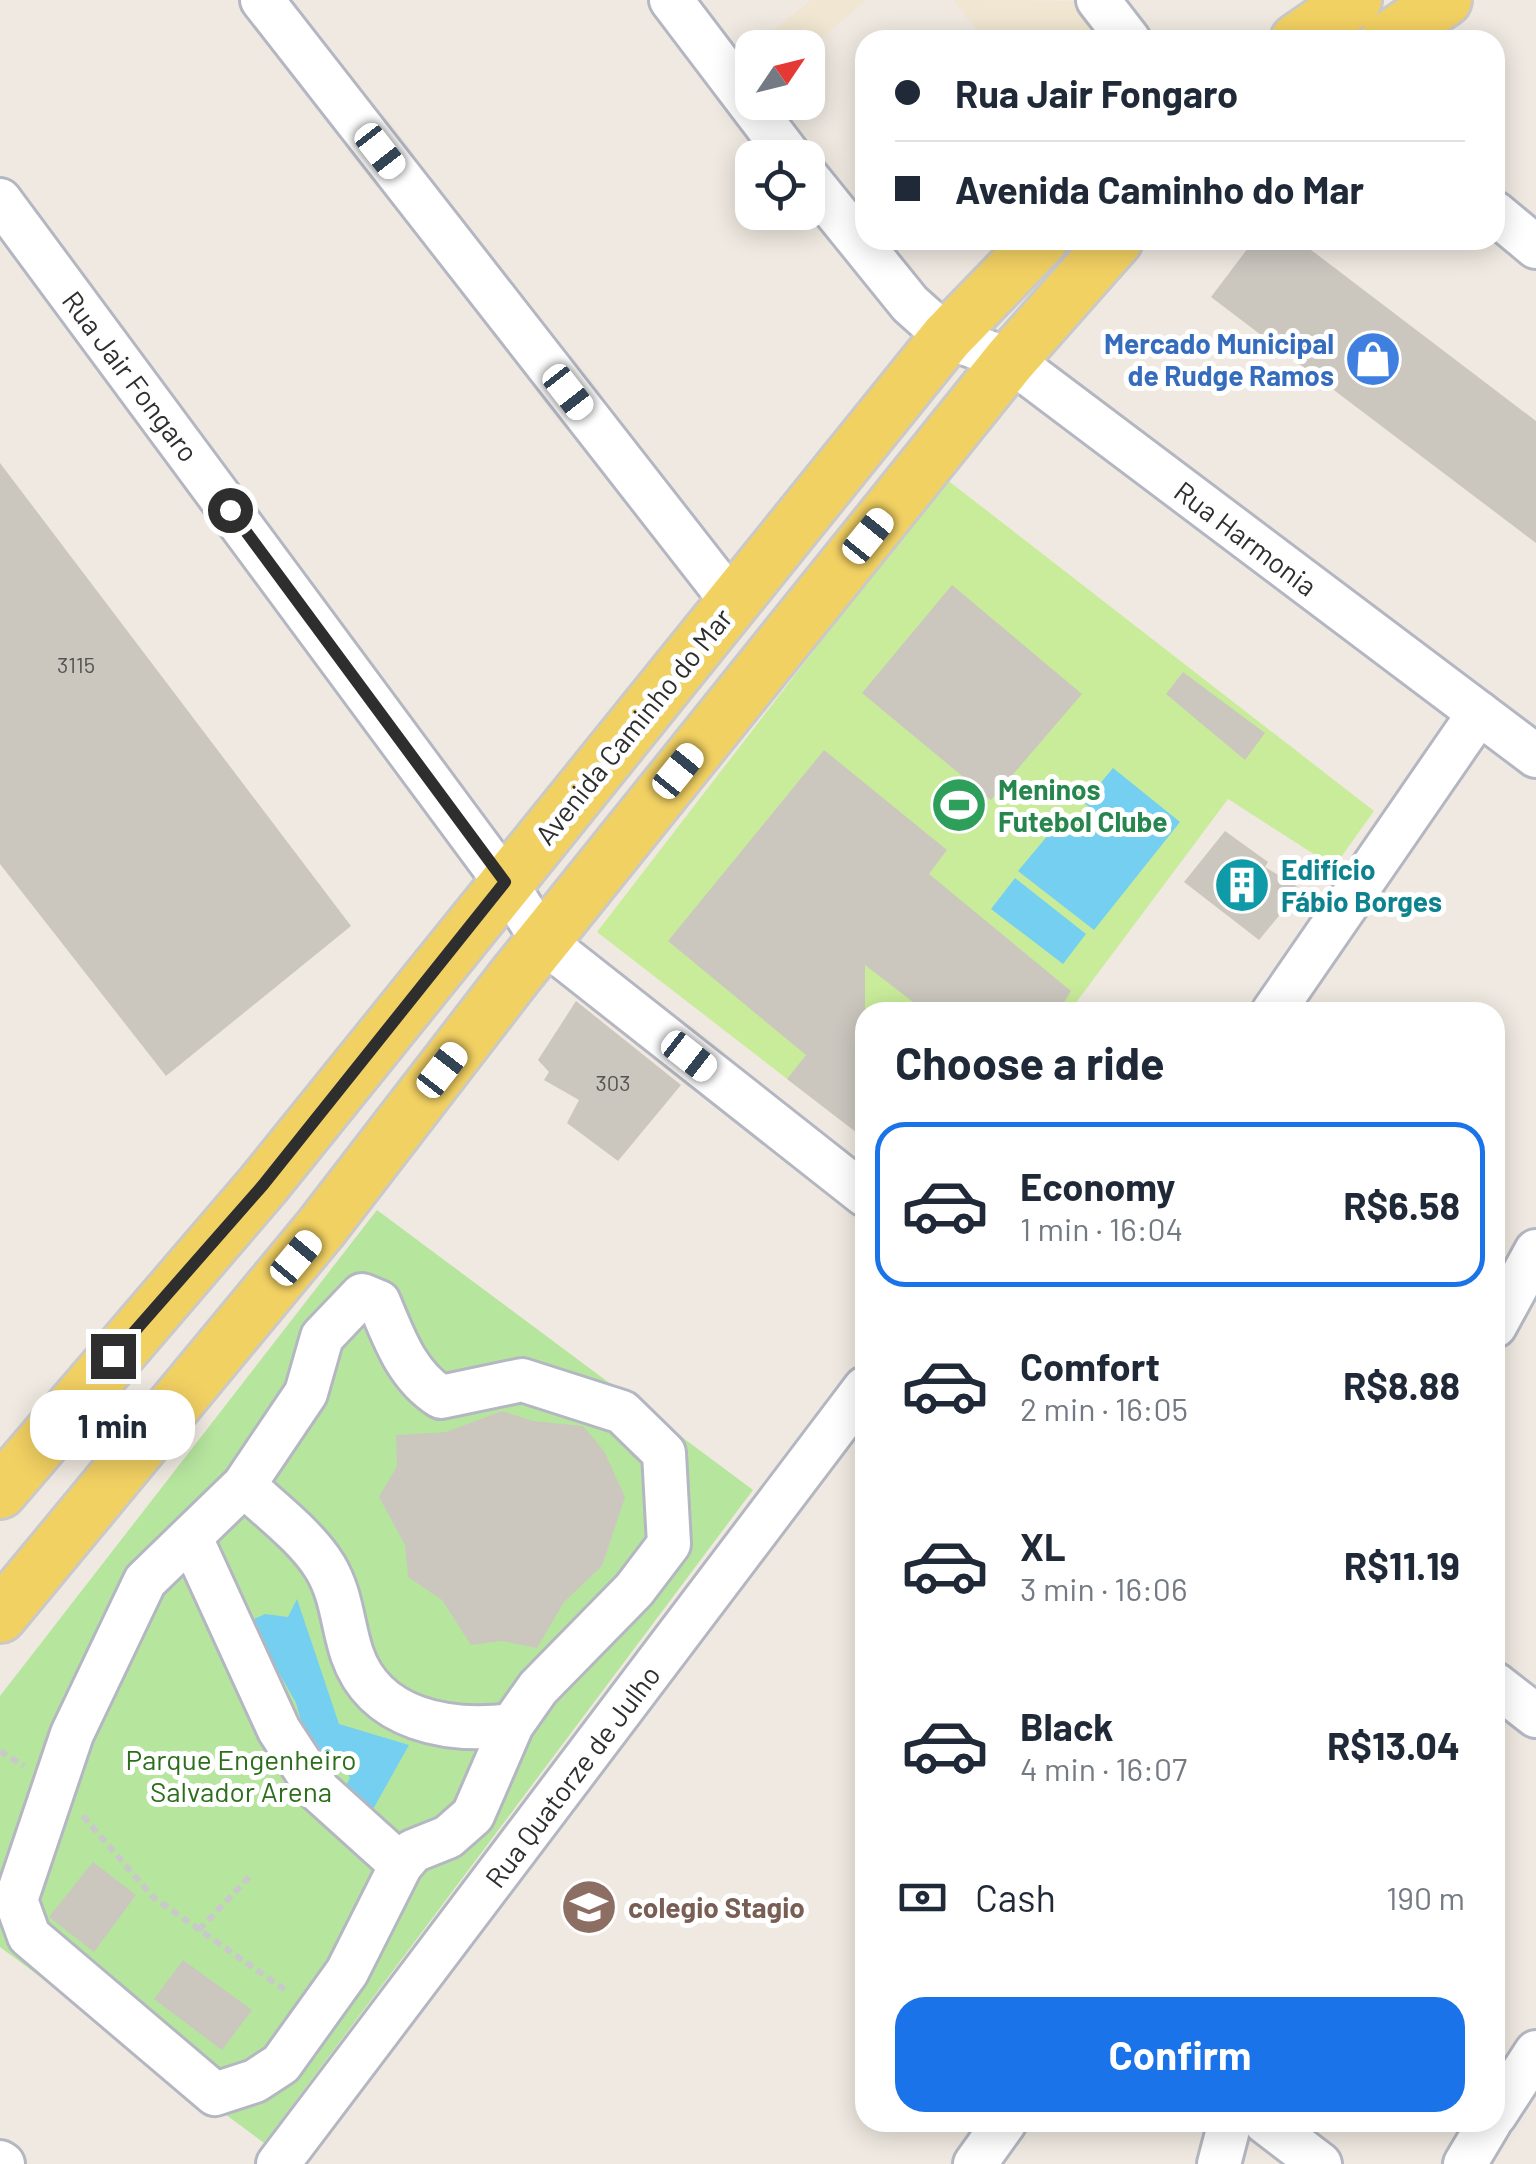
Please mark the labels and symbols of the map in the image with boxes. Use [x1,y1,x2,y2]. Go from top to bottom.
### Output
north arrow [735,30,825,120]
car [350,118,410,184]
street label: Rua Jair Fongaro [56,284,206,468]
place label: Mercado Municipal de Rudge Ramos [1104,326,1334,392]
shop icon: Mercado Municipal de Rudge Ramos [1343,329,1403,389]
car [538,359,598,425]
street label: Rua Harmonia [1168,473,1324,603]
route start [208,488,253,533]
car [837,503,899,569]
street label: Avenida Caminho do Mar [527,601,739,851]
house number: 3115 [57,651,95,677]
car [647,738,709,804]
place label: Meninos Futebol Clube [998,772,1168,838]
sports icon: Meninos Futebol Clube [929,775,989,835]
place label: Edifício Fábio Borges [1281,852,1442,918]
building icon: Edifício Fábio Borges [1212,855,1272,915]
car [656,1026,722,1086]
car [412,1037,472,1103]
house number: 303 [595,1069,631,1095]
car [265,1225,327,1291]
route end [91,1334,136,1379]
callout: 1 min [31,1391,196,1461]
street label: Rua Quatorze de Julho [477,1658,667,1894]
park label: Parque Engenheiro Salvador Arena [126,1742,356,1808]
school or university icon: colegio Stagio [559,1877,619,1937]
place label: colegio Stagio [628,1890,805,1924]

